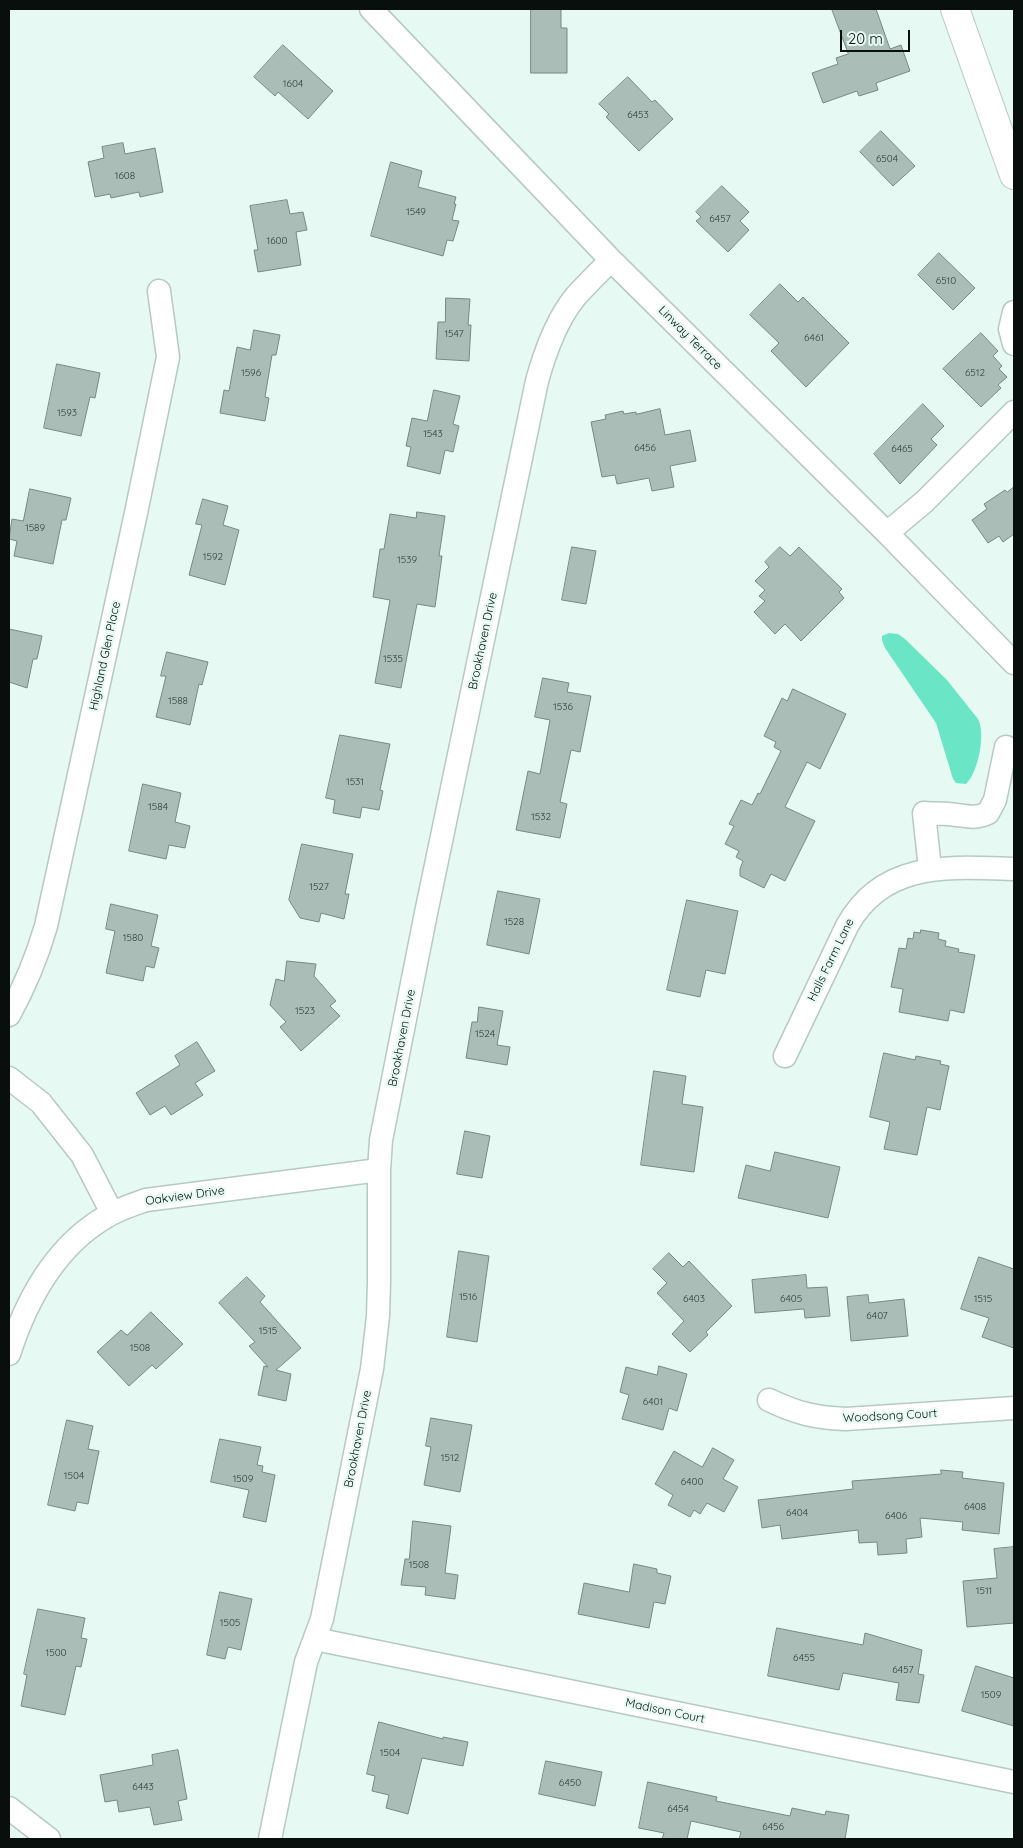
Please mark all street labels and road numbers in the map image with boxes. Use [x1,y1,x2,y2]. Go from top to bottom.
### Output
street label: Linway Terrace [655,303,725,373]
street label: Brookhaven Drive [466,591,500,691]
street label: Highland Glen Place [86,600,124,712]
street label: Halls Farm Lane [805,916,857,1004]
street label: Brookhaven Drive [385,988,419,1088]
street label: Oakview Drive [145,1183,225,1209]
street label: Brookhaven Drive [341,1389,375,1489]
street label: Woodsong Court [843,1406,937,1426]
street label: Madison Court [624,1696,706,1726]

